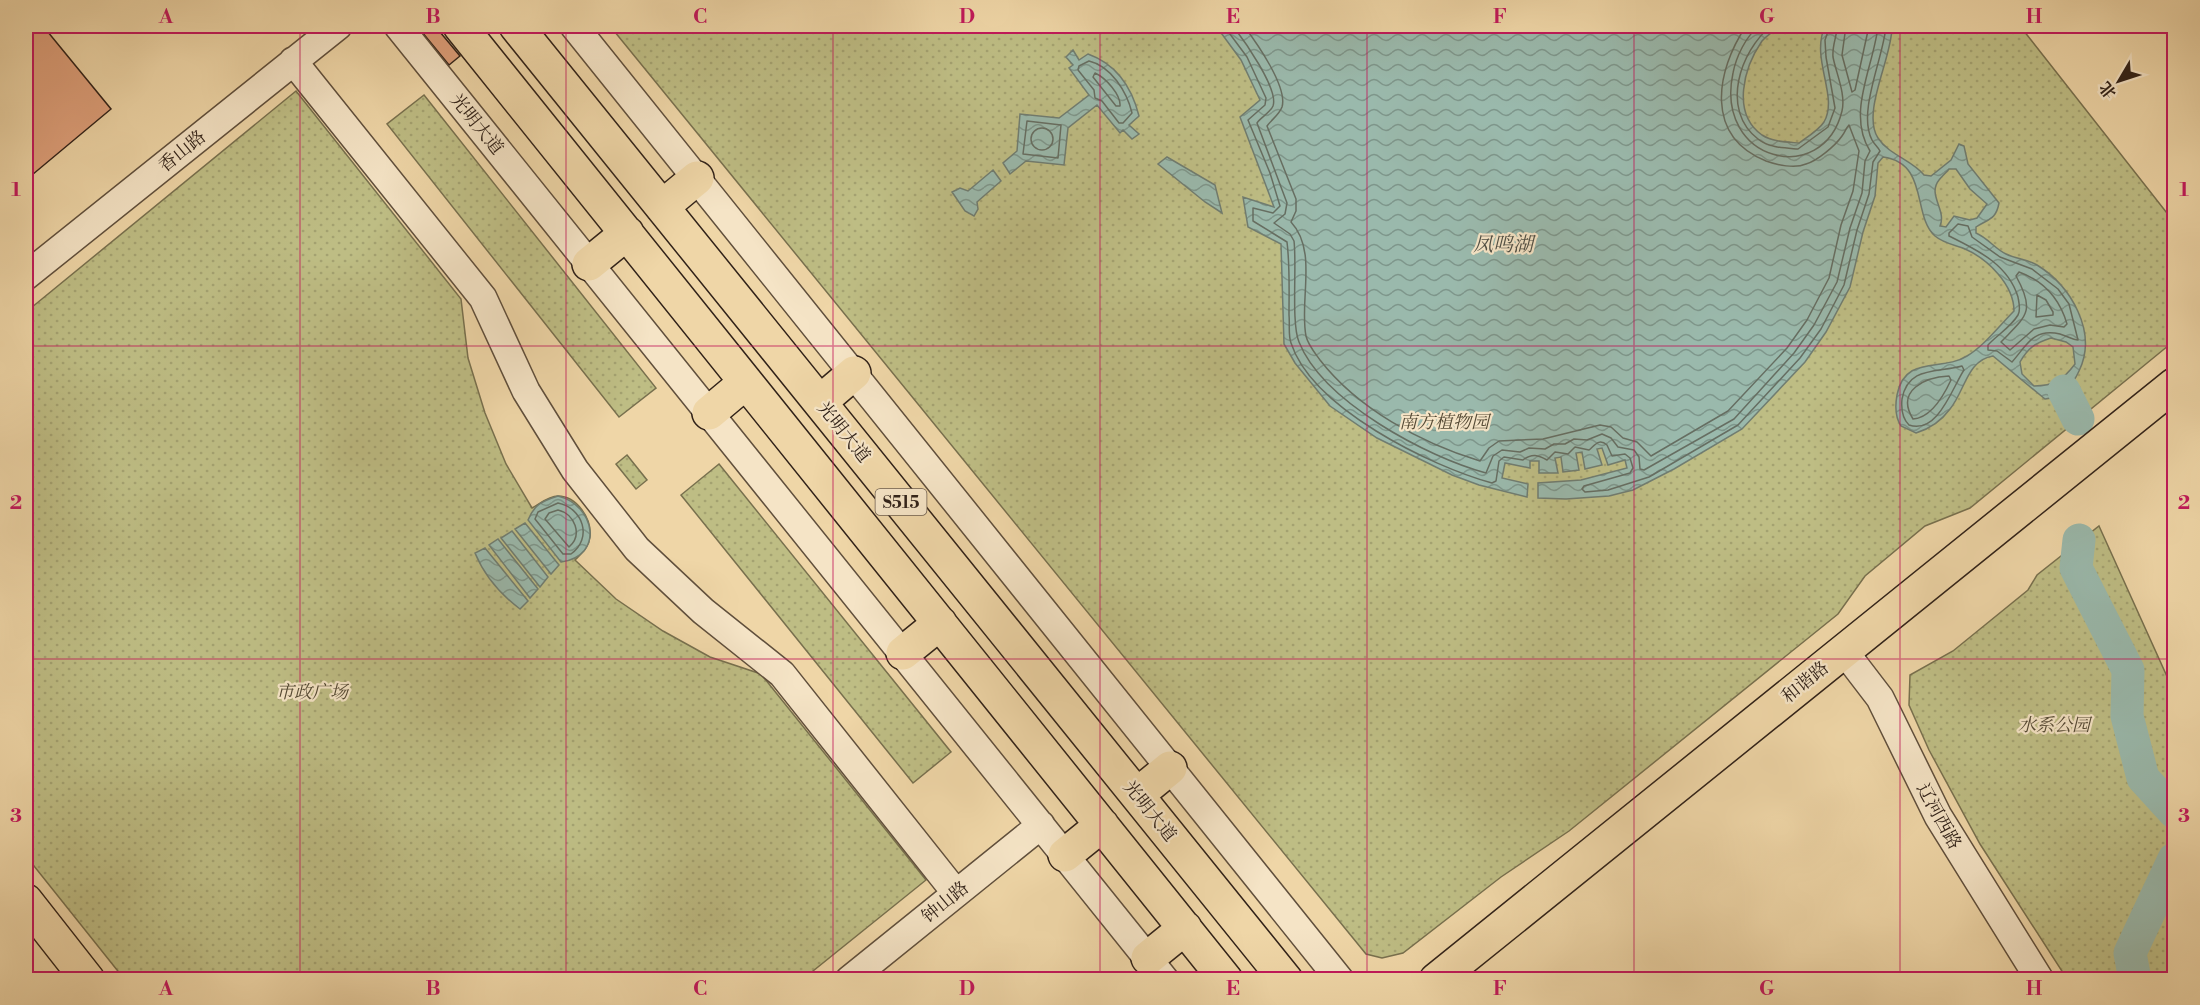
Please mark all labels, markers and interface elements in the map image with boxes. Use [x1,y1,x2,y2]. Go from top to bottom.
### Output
text: A [158,5,174,30]
text: B [425,5,441,30]
text: C [693,5,707,30]
text: D [959,5,975,30]
text: E [1226,5,1240,30]
text: F [1493,5,1507,30]
text: G [1759,5,1775,30]
text: H [2026,5,2043,30]
north arrow [2089,51,2149,111]
text: 北 [2095,77,2121,102]
street label: 光明大道 [445,89,508,160]
street label: 香山路 [154,125,211,177]
text: 1 [11,178,21,203]
text: 1 [2179,178,2189,203]
water label: 凤鸣湖 [1473,233,1536,258]
street label: 光明大道 [812,397,875,468]
park label: 南方植物园 [1399,411,1492,434]
road number: S515 [876,489,926,515]
text: 2 [10,491,22,516]
text: 2 [2178,491,2190,516]
street label: 和谐路 [1777,656,1834,708]
park label: 市政广场 [276,681,350,704]
park label: 水系公园 [2018,714,2093,737]
street label: 光明大道 [1118,776,1181,847]
street label: 辽河西路 [1911,779,1966,853]
text: 3 [10,804,22,829]
text: 3 [2178,804,2190,829]
street label: 钟山路 [917,876,974,928]
text: A [158,977,174,1002]
text: B [425,977,441,1002]
text: C [693,977,707,1002]
text: D [959,977,975,1002]
text: E [1226,977,1240,1002]
text: F [1493,977,1507,1002]
text: G [1759,977,1775,1002]
text: H [2026,977,2043,1002]

